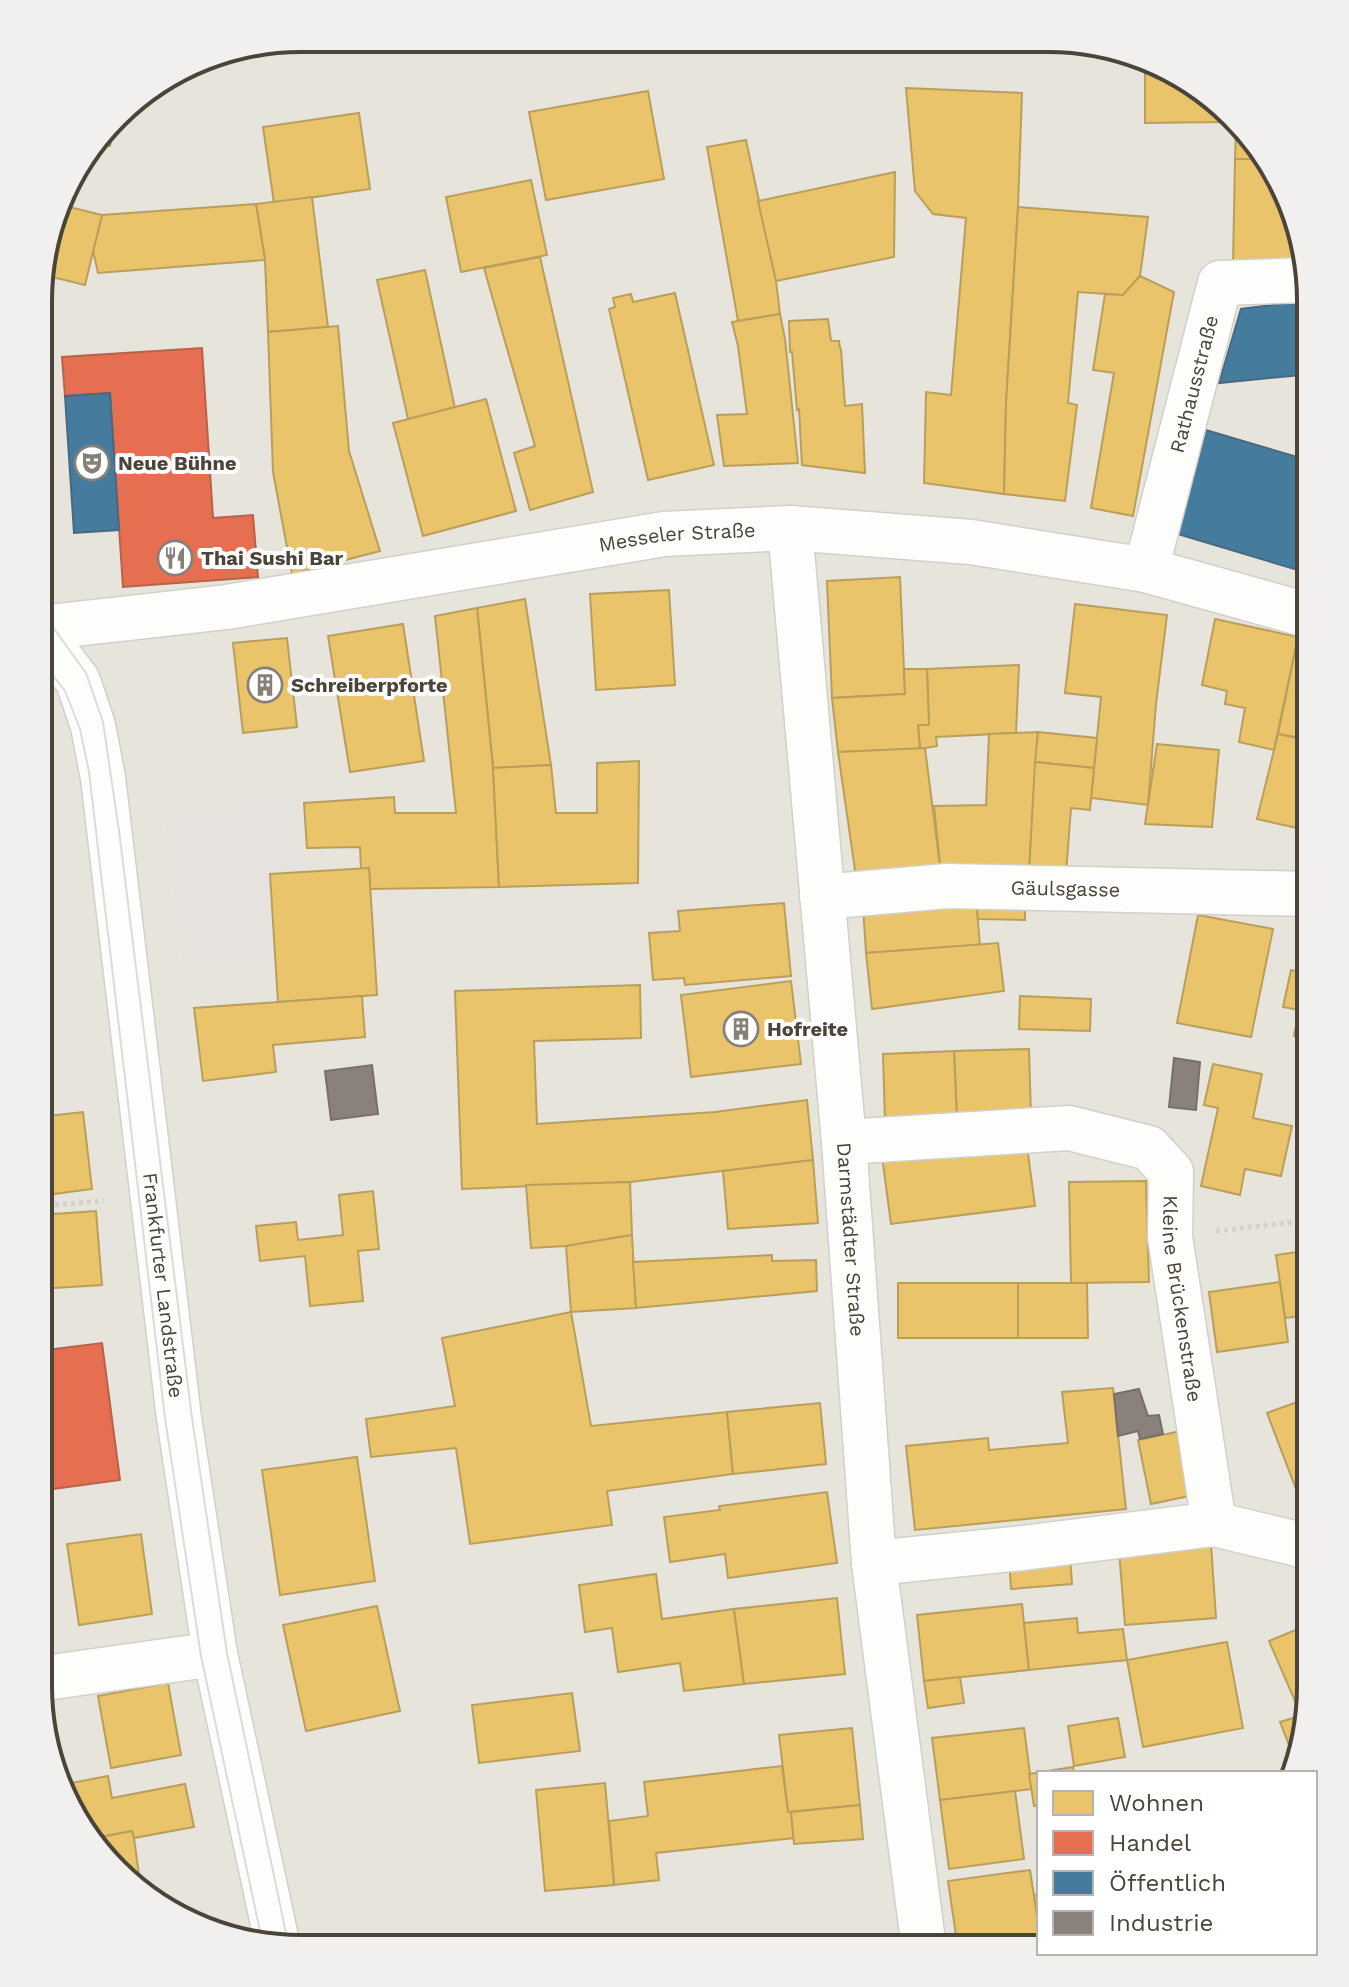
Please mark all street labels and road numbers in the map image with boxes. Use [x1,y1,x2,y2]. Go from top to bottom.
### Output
street label: Rathausstraße [1165,313,1223,455]
street label: Messeler Straße [597,518,756,557]
street label: Gäulsgasse [1011,875,1120,902]
street label: Darmstädter Straße [832,1141,870,1337]
street label: Frankfurter Landstraße [138,1171,189,1399]
street label: Kleine Brückenstraße [1157,1195,1207,1404]

